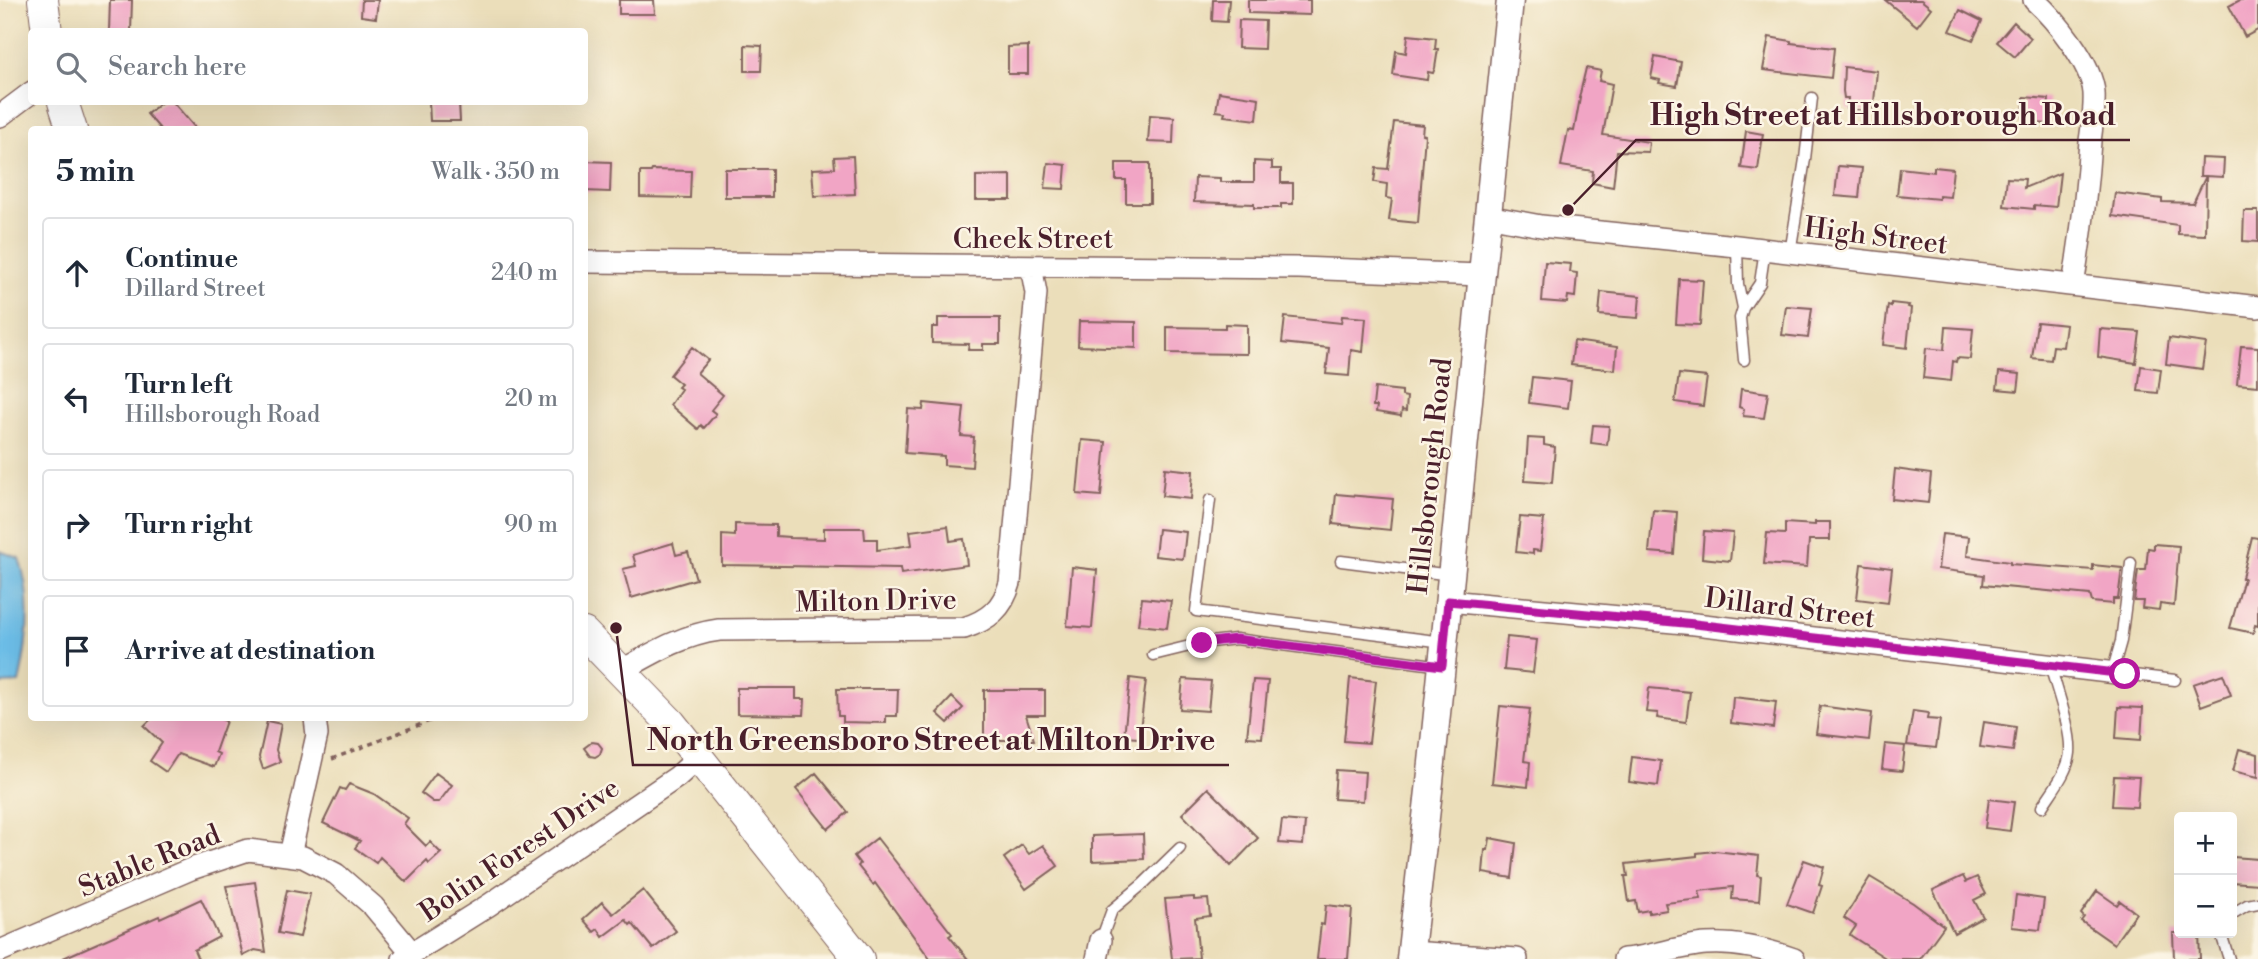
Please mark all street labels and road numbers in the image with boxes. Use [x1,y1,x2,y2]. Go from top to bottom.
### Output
street label: High Street [1802,210,1950,263]
street label: Cheek Street [953,222,1113,257]
street label: Hillsborough Road [1401,356,1460,596]
street label: Dillard Street [1703,581,1877,636]
street label: Milton Drive [795,583,957,620]
street label: Bolin Forest Drive [413,771,626,930]
street label: Stable Road [74,817,226,906]

